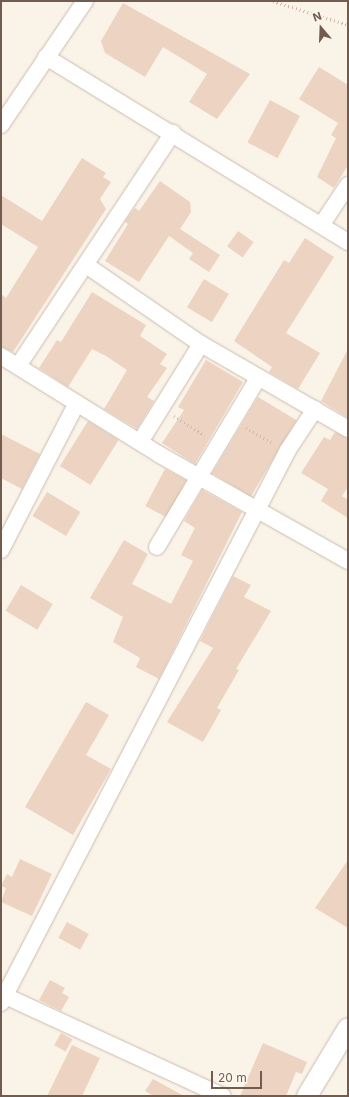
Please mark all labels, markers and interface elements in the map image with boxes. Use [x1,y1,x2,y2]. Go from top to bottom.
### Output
north arrow [301,8,341,48]
text: N [311,9,323,25]
scale bar [213,1063,264,1089]
text: 20 m [218,1070,247,1085]

